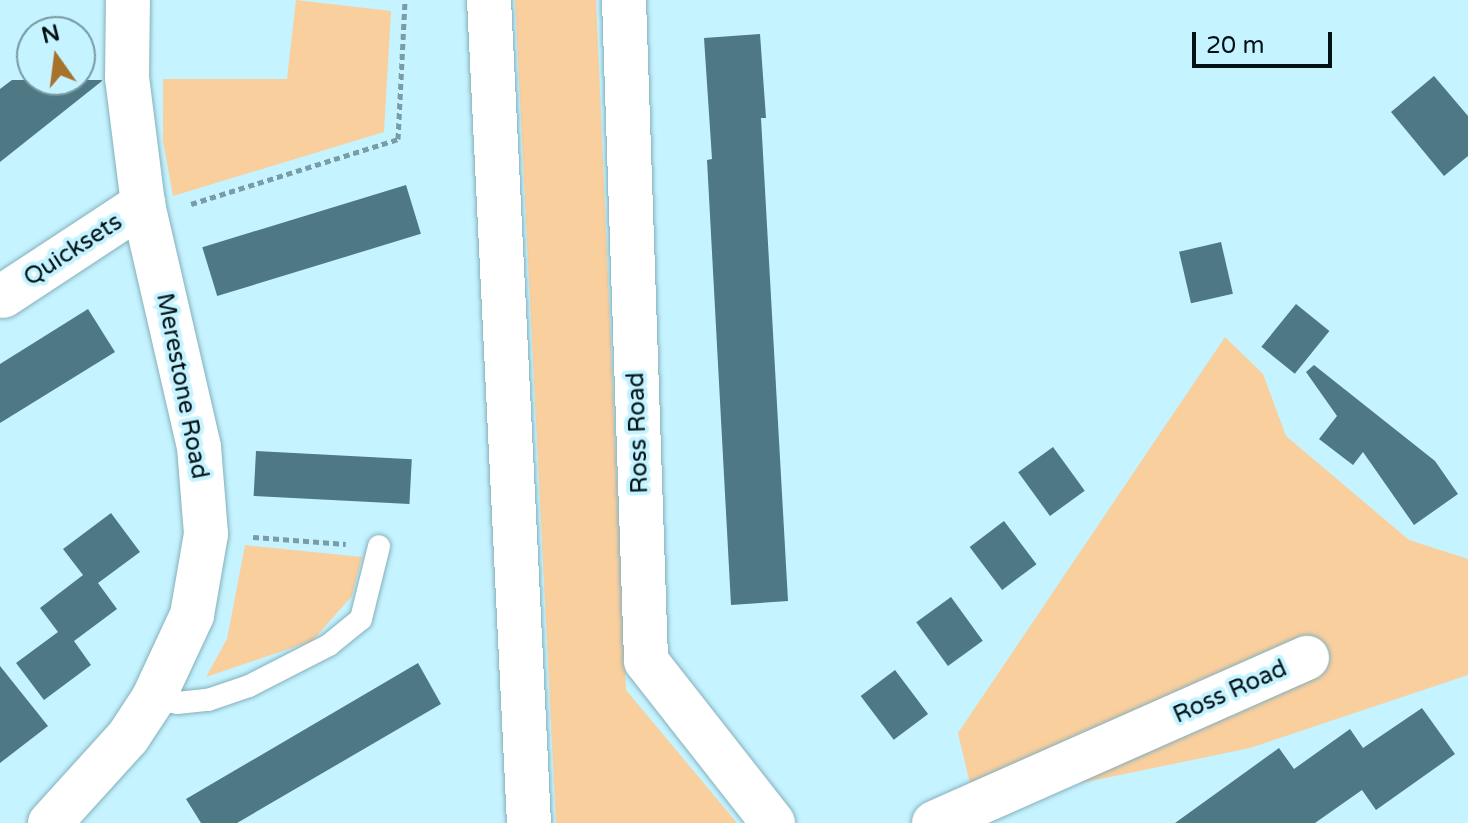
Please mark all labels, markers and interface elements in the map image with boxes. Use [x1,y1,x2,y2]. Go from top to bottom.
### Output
north arrow [16,16,96,96]
scale bar [1196,16,1336,66]
text: N [39,20,62,49]
text: 20 m [1206,31,1264,60]
street label: Quicksets [18,208,128,292]
street label: Merestone Road [150,291,214,481]
street label: Ross Road [621,372,655,494]
street label: Ross Road [1169,654,1291,730]

